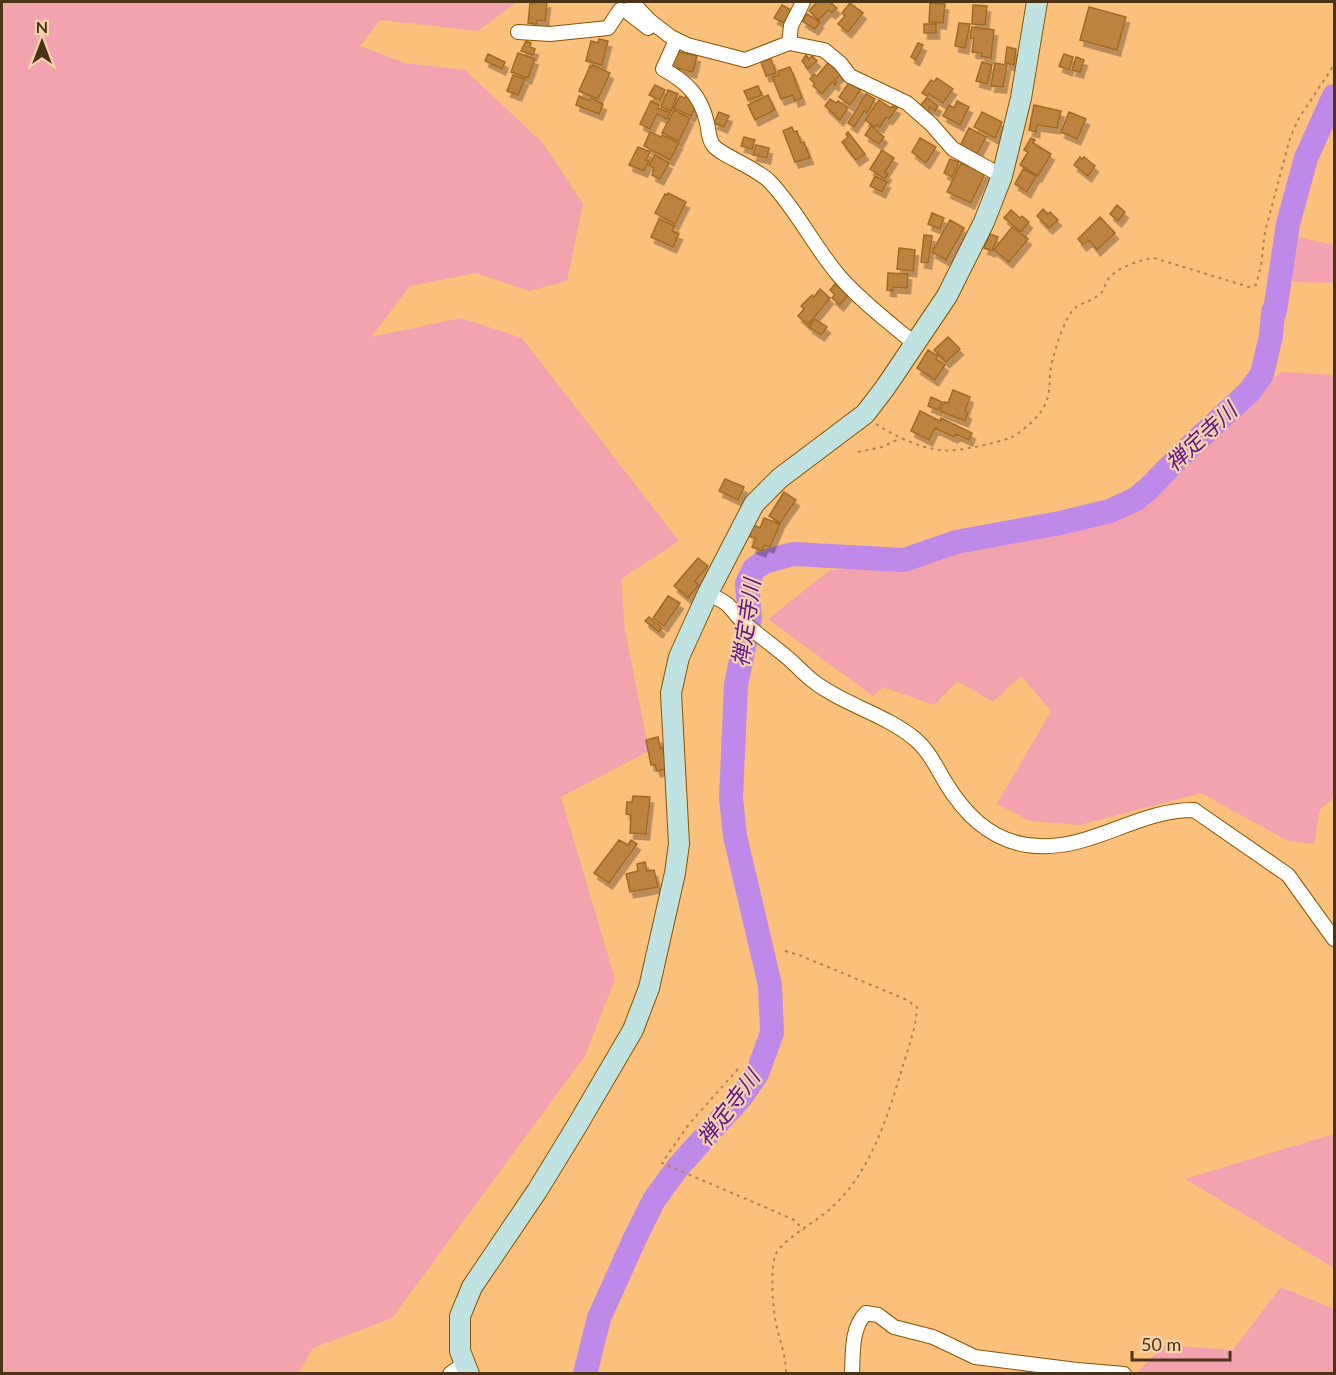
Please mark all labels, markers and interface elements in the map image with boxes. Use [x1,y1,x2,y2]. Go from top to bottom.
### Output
north arrow [12,12,72,72]
text: N [36,17,48,36]
water label: 禅定寺川 [1159,395,1244,477]
water label: 禅定寺川 [726,576,765,668]
water label: 禅定寺川 [690,1063,766,1151]
scale bar [1132,1324,1230,1362]
text: 50 m [1141,1333,1181,1355]

